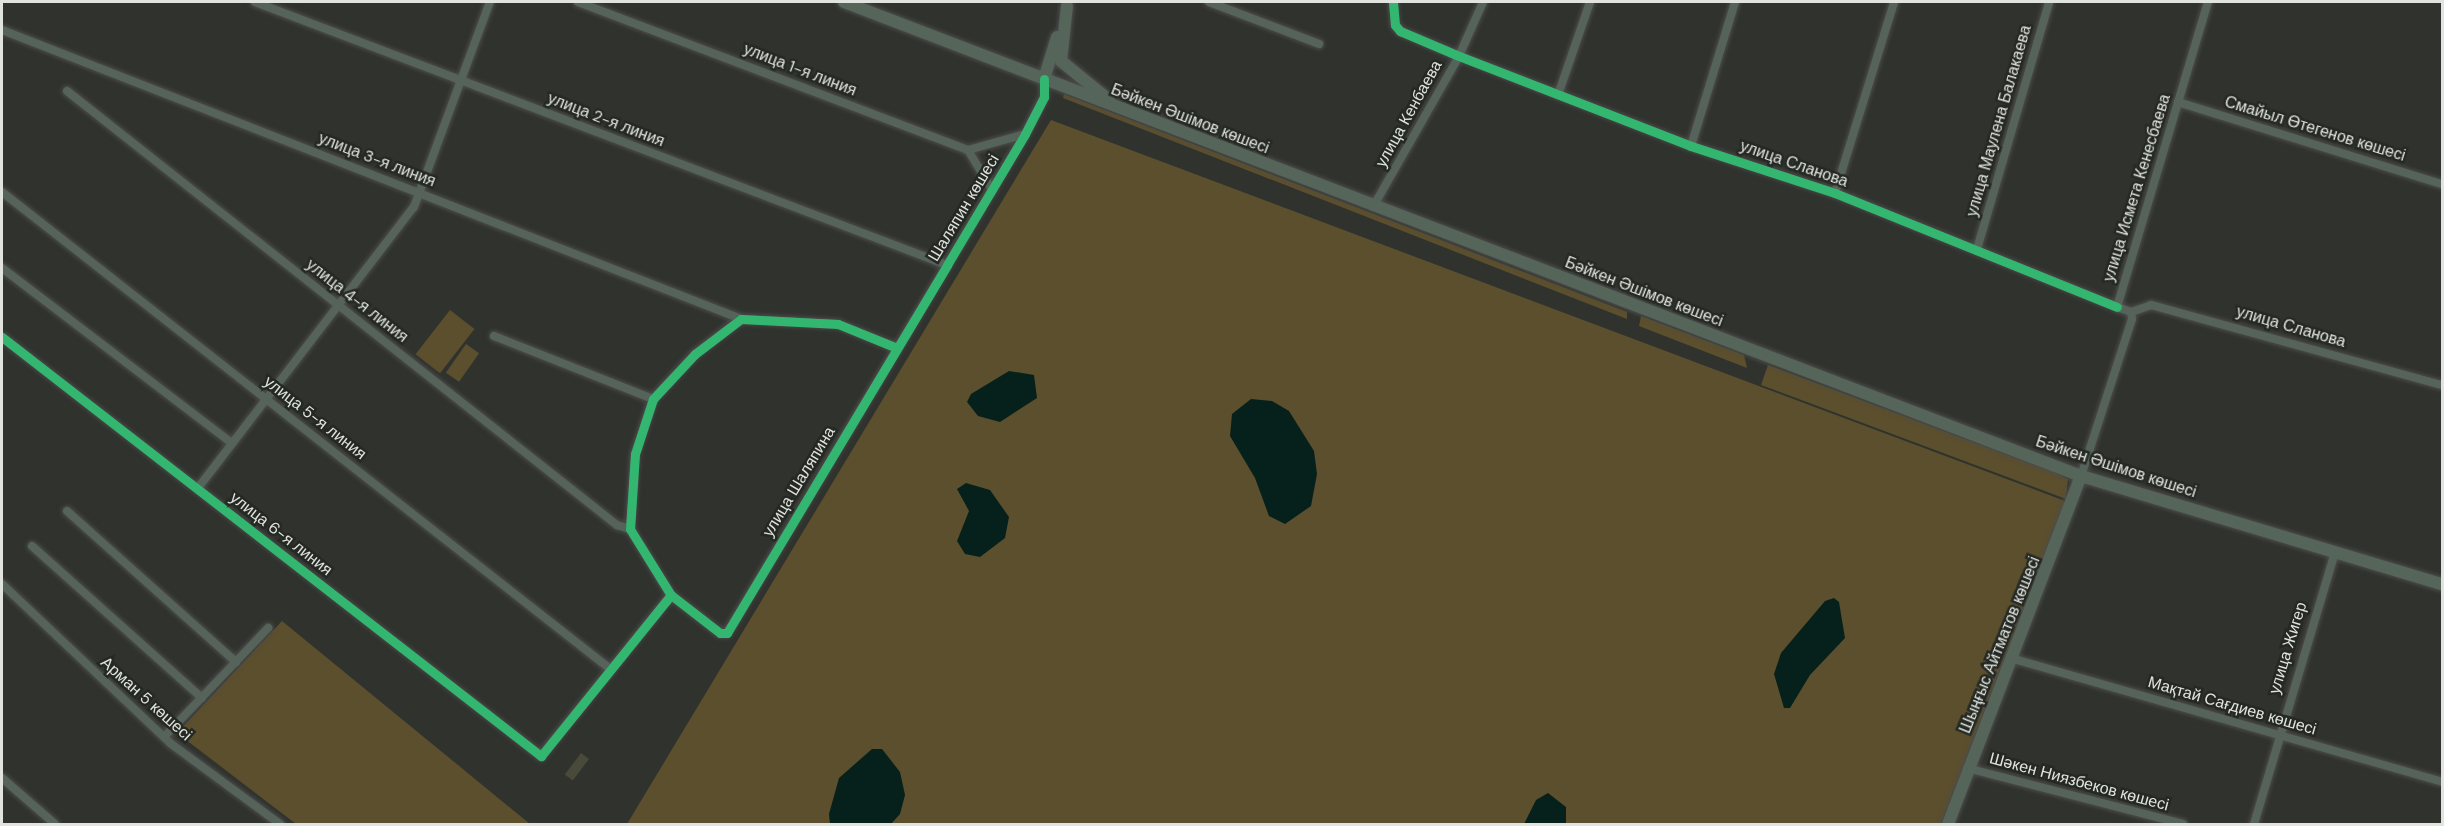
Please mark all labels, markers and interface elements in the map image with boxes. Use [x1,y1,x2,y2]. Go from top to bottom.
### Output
street label: улица Маулена Балакаева [1962,23,2036,219]
street label: улица 1-я линия [741,40,859,100]
street label: улица Кенбаева [1372,57,1446,171]
street label: Бәйкен Әшімов көшесі [1108,80,1272,158]
street label: улица 2-я линия [545,89,667,151]
street label: улица Исмета Кенесбаева [2099,92,2175,284]
street label: Смайыл Өтегенов көшесі [2222,92,2408,166]
street label: улица 3-я линия [316,129,438,191]
street label: улица Сланова [1737,137,1851,191]
street label: Шаляпин көшесі [924,151,1004,265]
street label: Бәйкен Әшімов көшесі [1562,253,1726,331]
street label: улица 4-я линия [302,255,412,347]
street label: улица Сланова [2234,302,2348,352]
street label: улица 5-я линия [260,372,370,464]
street label: улица Шаляпина [759,423,839,541]
street label: Бәйкен Әшімов көшесі [2033,432,2199,502]
street label: улица 6-я линия [226,488,336,580]
street label: Шыңғыс Айтматов көшесі [1956,554,2044,736]
street label: улица Жигер [2265,600,2311,696]
street label: Арман 5 көшесі [97,653,195,745]
street label: Мақтай Сағдиев көшесі [2146,673,2318,739]
street label: Шәкен Ниязбеков көшесі [1987,749,2171,815]

